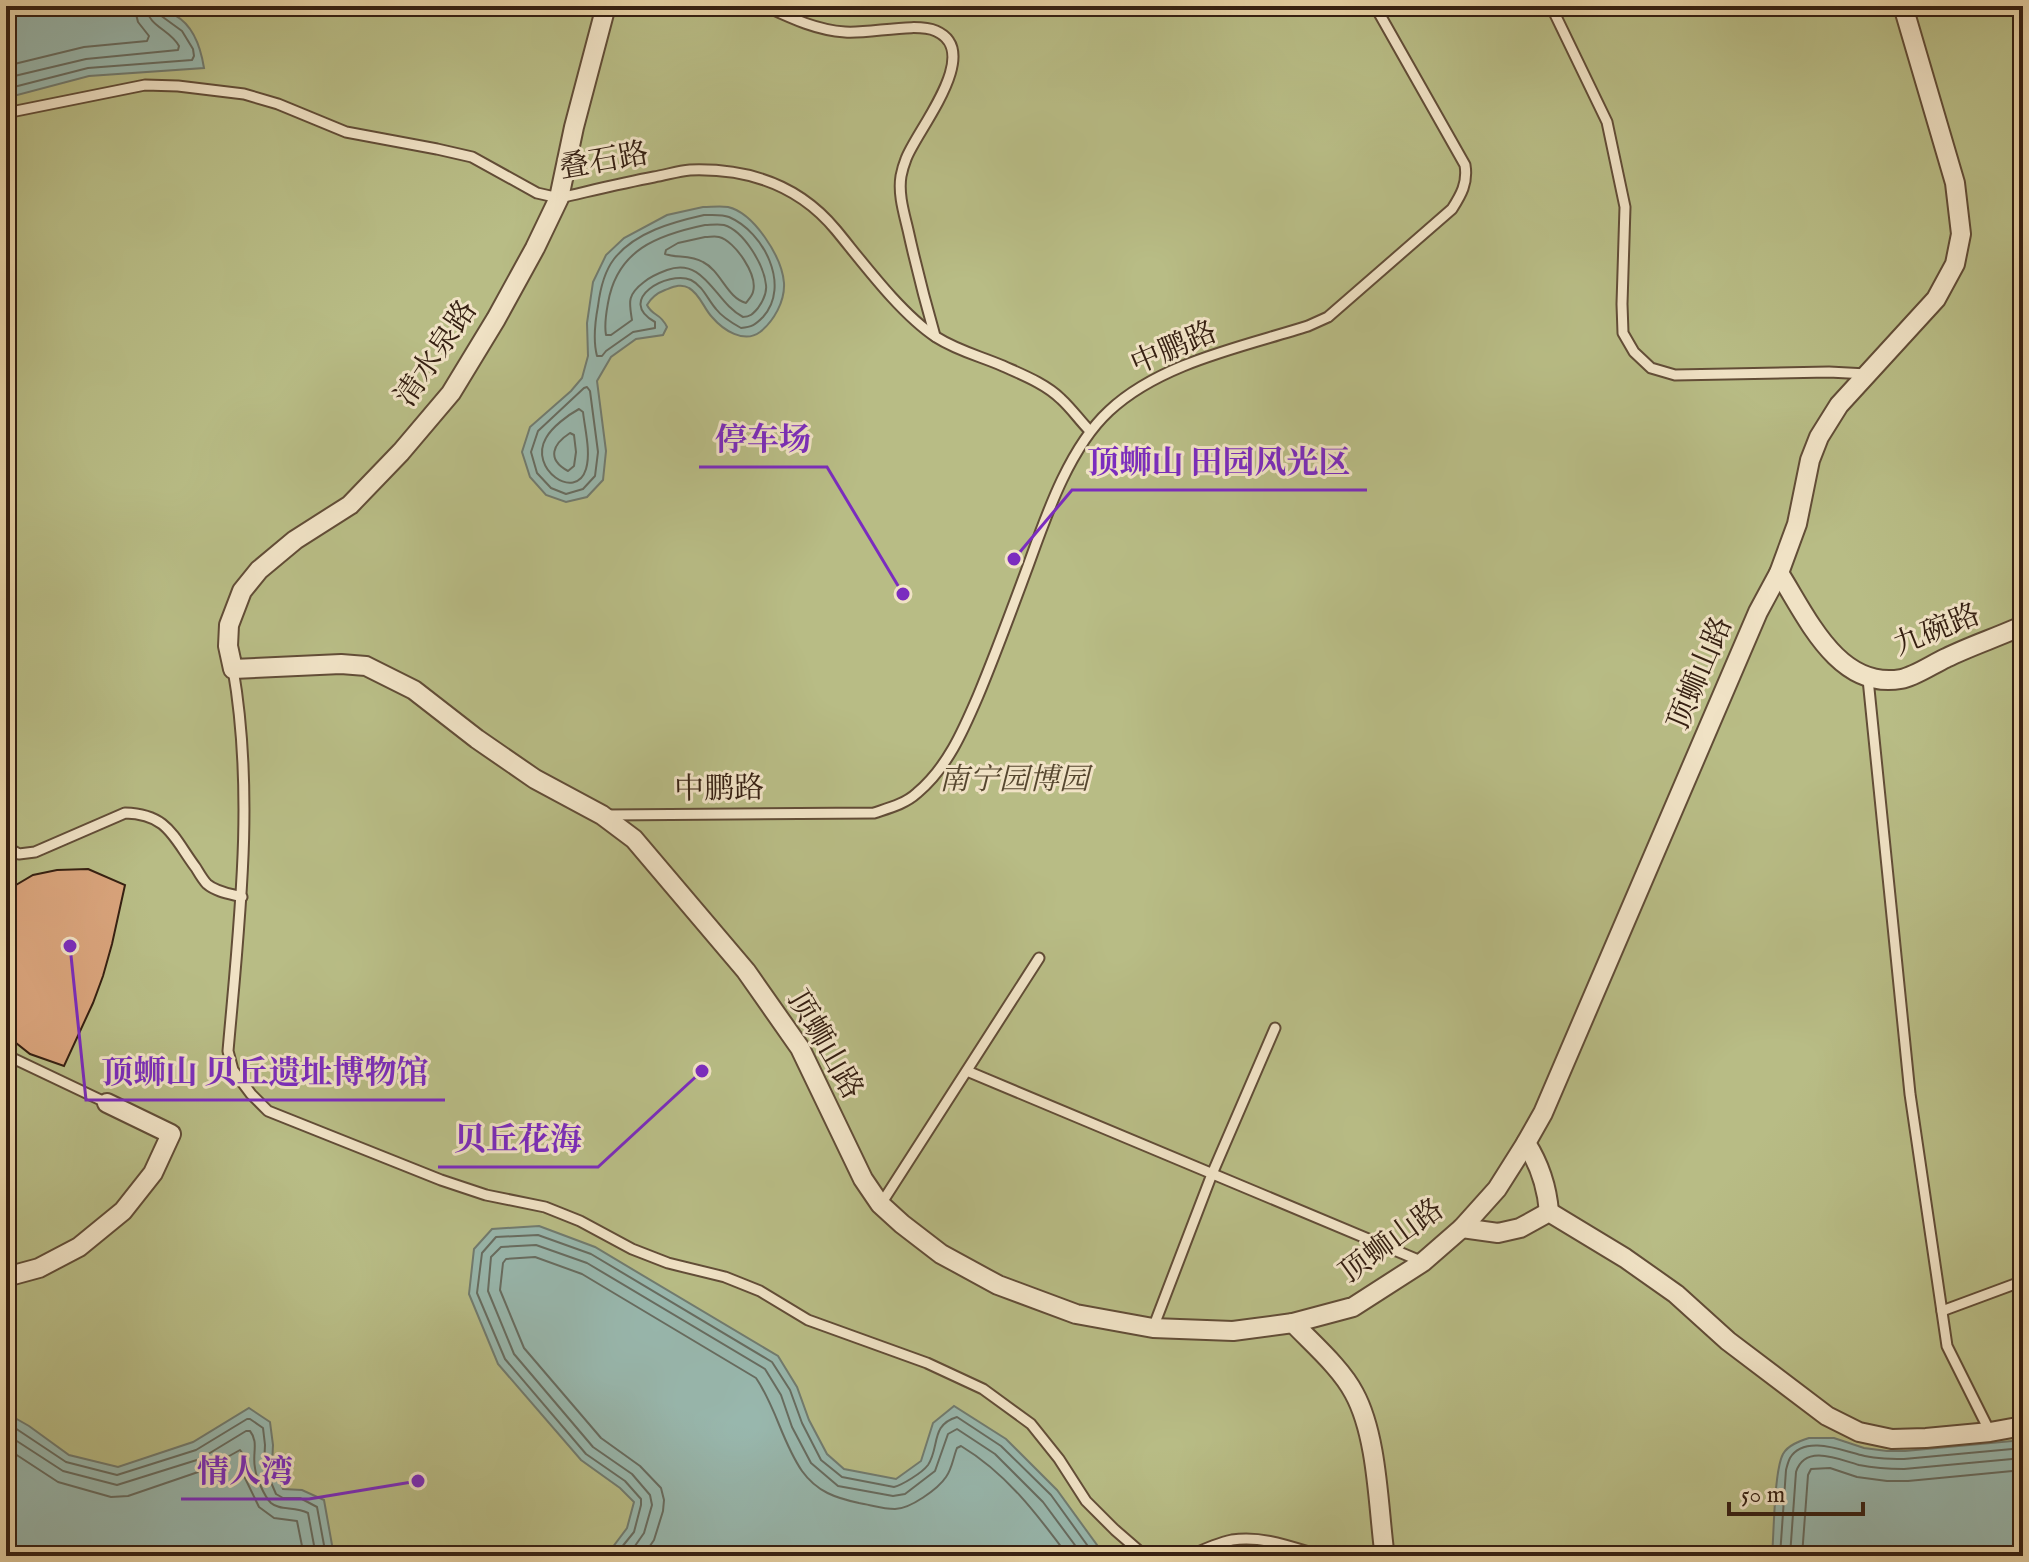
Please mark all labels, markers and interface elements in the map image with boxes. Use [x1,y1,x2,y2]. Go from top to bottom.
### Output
street label: 叠石路 [556,135,652,189]
street label: 清水泉路 [388,294,486,414]
street label: 中鹏路 [1125,314,1223,384]
callout: 停车场 [699,411,827,467]
text: 停车场 [715,421,811,462]
callout: 顶蛳山 田园风光区 [1072,434,1367,490]
text: 顶蛳山 田园风光区 [1088,444,1351,485]
street label: 九碗路 [1888,597,1986,665]
street label: 顶蛳山路 [1660,611,1742,737]
park label: 南宁园博园 [939,762,1093,800]
street label: 中鹏路 [674,770,764,810]
street label: 顶蛳山路 [778,984,870,1106]
callout: 顶蛳山 贝丘遗址博物馆 [86,1044,445,1100]
text: 顶蛳山 贝丘遗址博物馆 [102,1054,429,1095]
callout: 贝丘花海 [438,1111,598,1167]
text: 贝丘花海 [454,1121,582,1162]
street label: 顶蛳山路 [1332,1191,1452,1293]
callout: 情人湾 [181,1443,309,1499]
text: 情人湾 [197,1453,293,1494]
scale bar [1729,1466,1863,1516]
text: 50 m [1741,1480,1785,1511]

